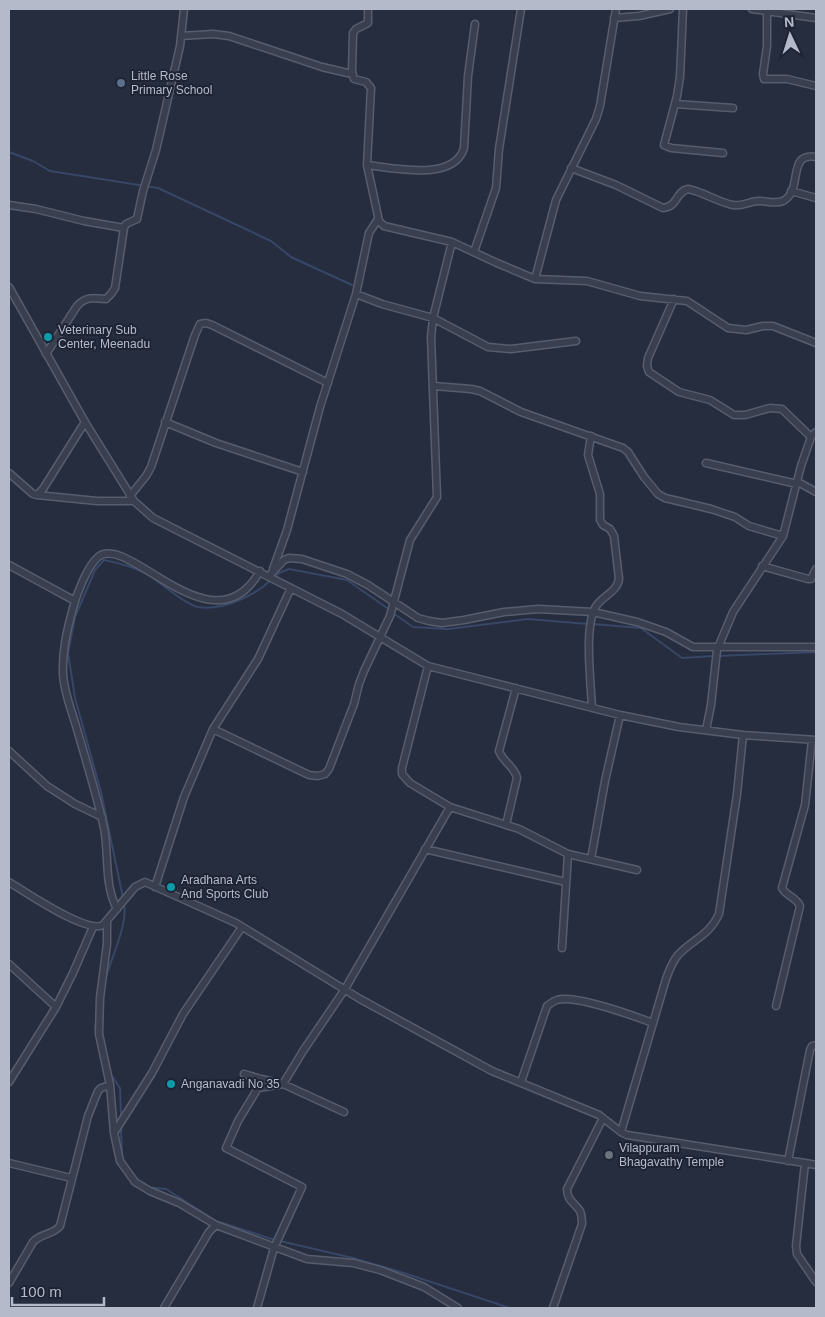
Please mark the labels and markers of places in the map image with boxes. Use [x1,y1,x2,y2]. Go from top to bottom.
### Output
place label: Little Rose Primary School [131,69,212,97]
marker: Little Rose Primary School [115,77,127,89]
place label: Veterinary Sub Center, Meenadu [58,323,150,351]
marker: Veterinary Sub Center, Meenadu [42,331,54,343]
place label: Aradhana Arts And Sports Club [181,873,269,901]
marker: Aradhana Arts And Sports Club [165,881,177,893]
place label: Anganavadi No 35 [181,1077,280,1091]
marker: Anganavadi No 35 [165,1078,177,1090]
place label: Vilappuram Bhagavathy Temple [619,1141,725,1169]
marker: Vilappuram Bhagavathy Temple [603,1149,615,1161]

